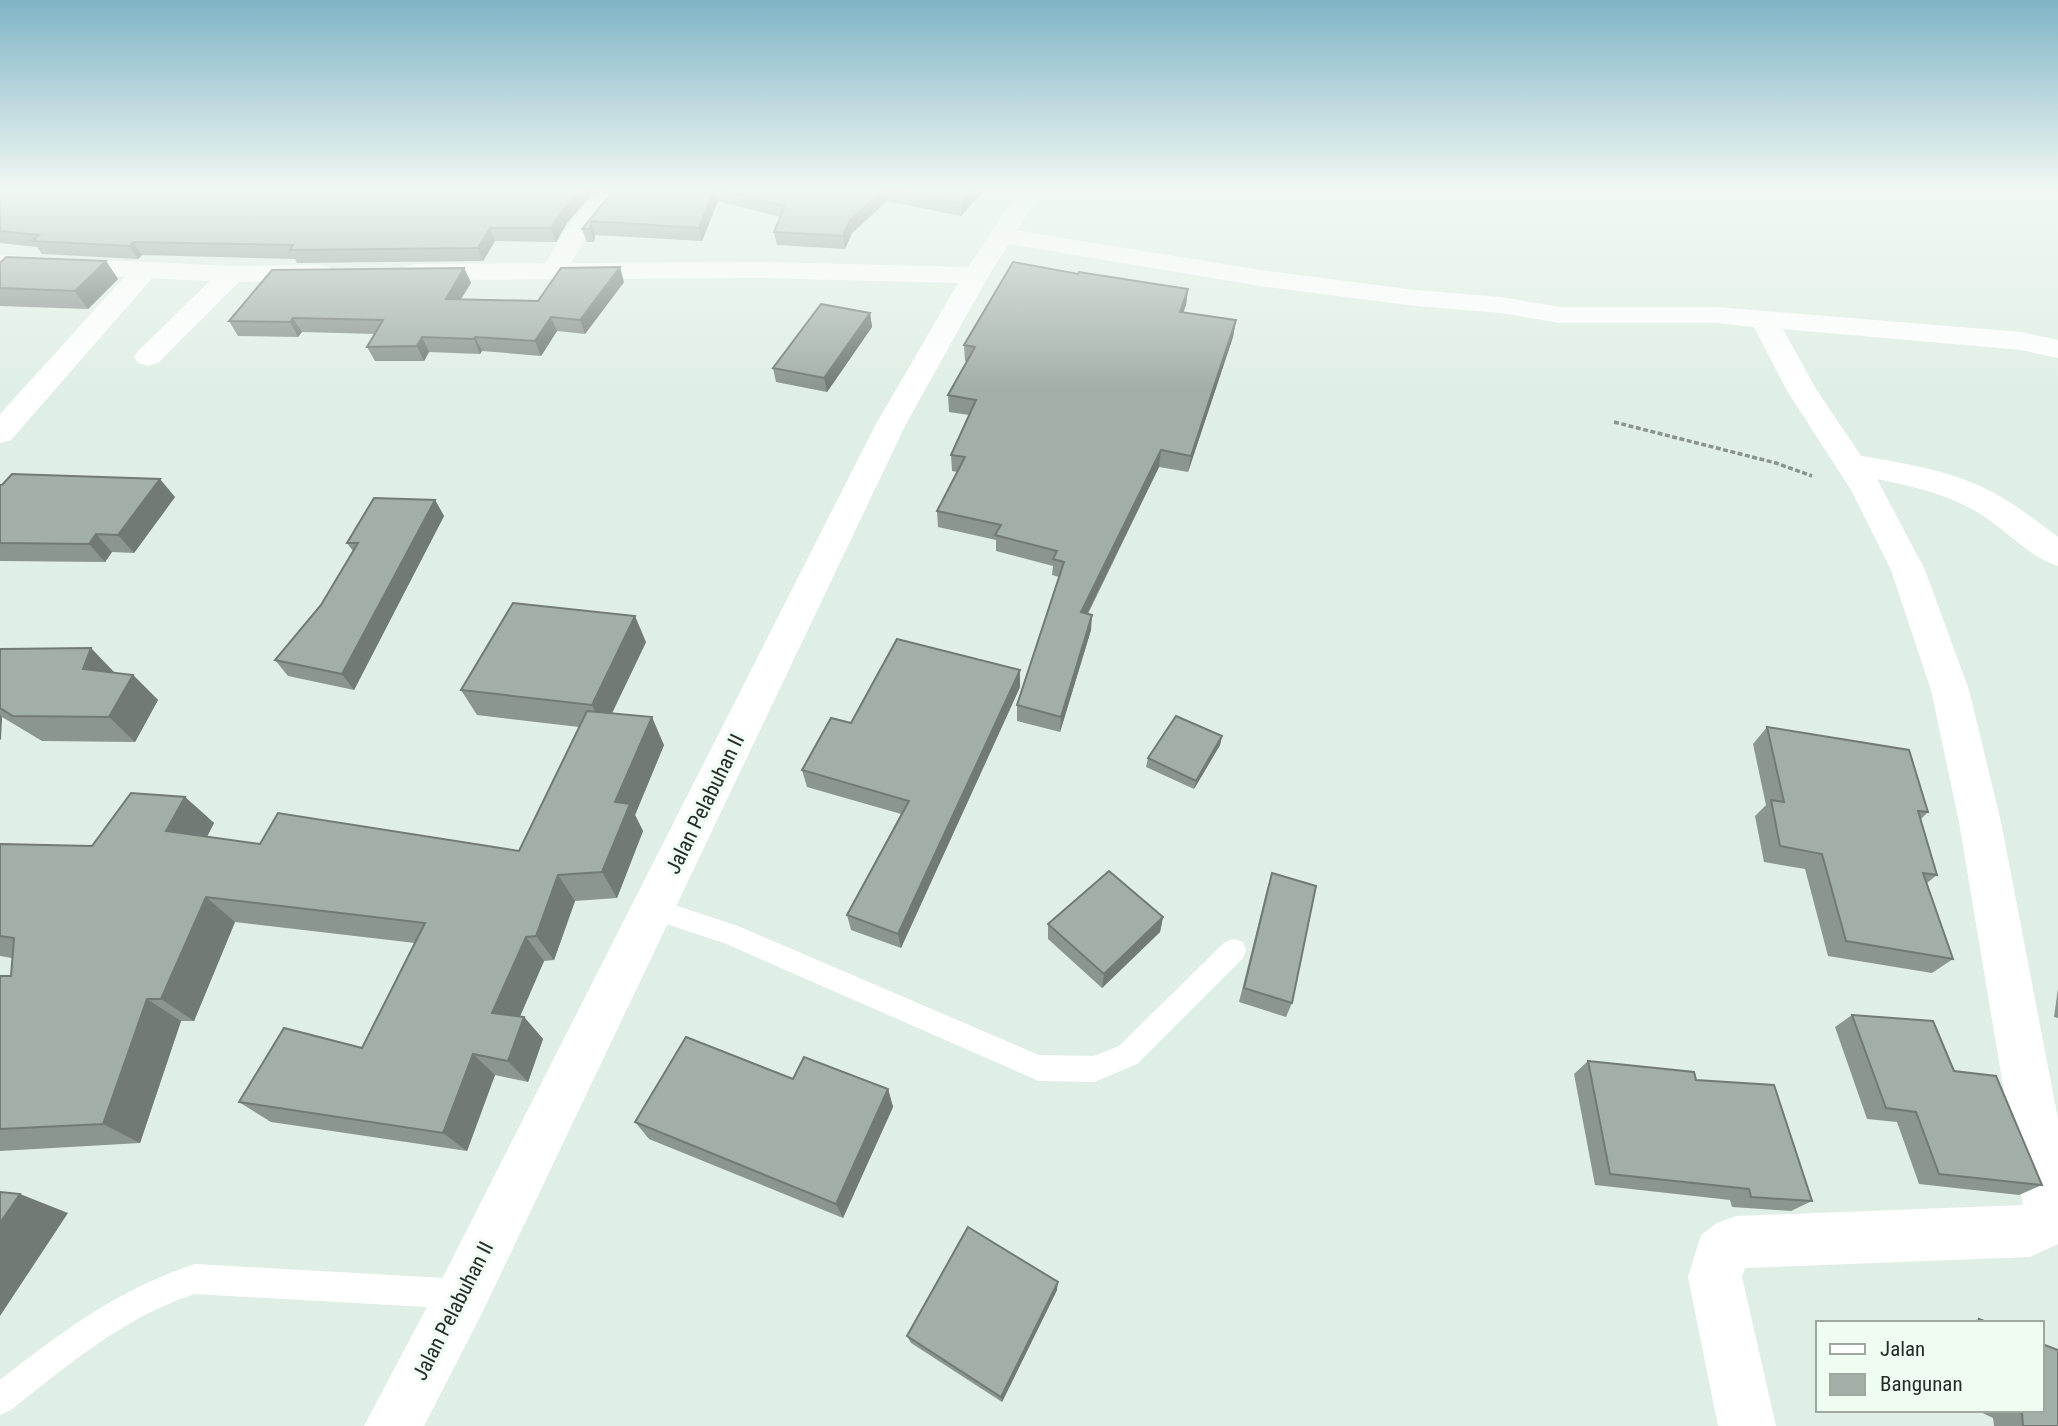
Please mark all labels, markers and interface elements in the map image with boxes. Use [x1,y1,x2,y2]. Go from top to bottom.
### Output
street label: Jalan Pelabuhan II [661,730,749,878]
street label: Jalan Pelabuhan II [408,1238,498,1384]
legend [1816,1321,2044,1412]
text: Jalan [1880,1337,1925,1361]
text: Bangunan [1880,1372,1963,1396]

